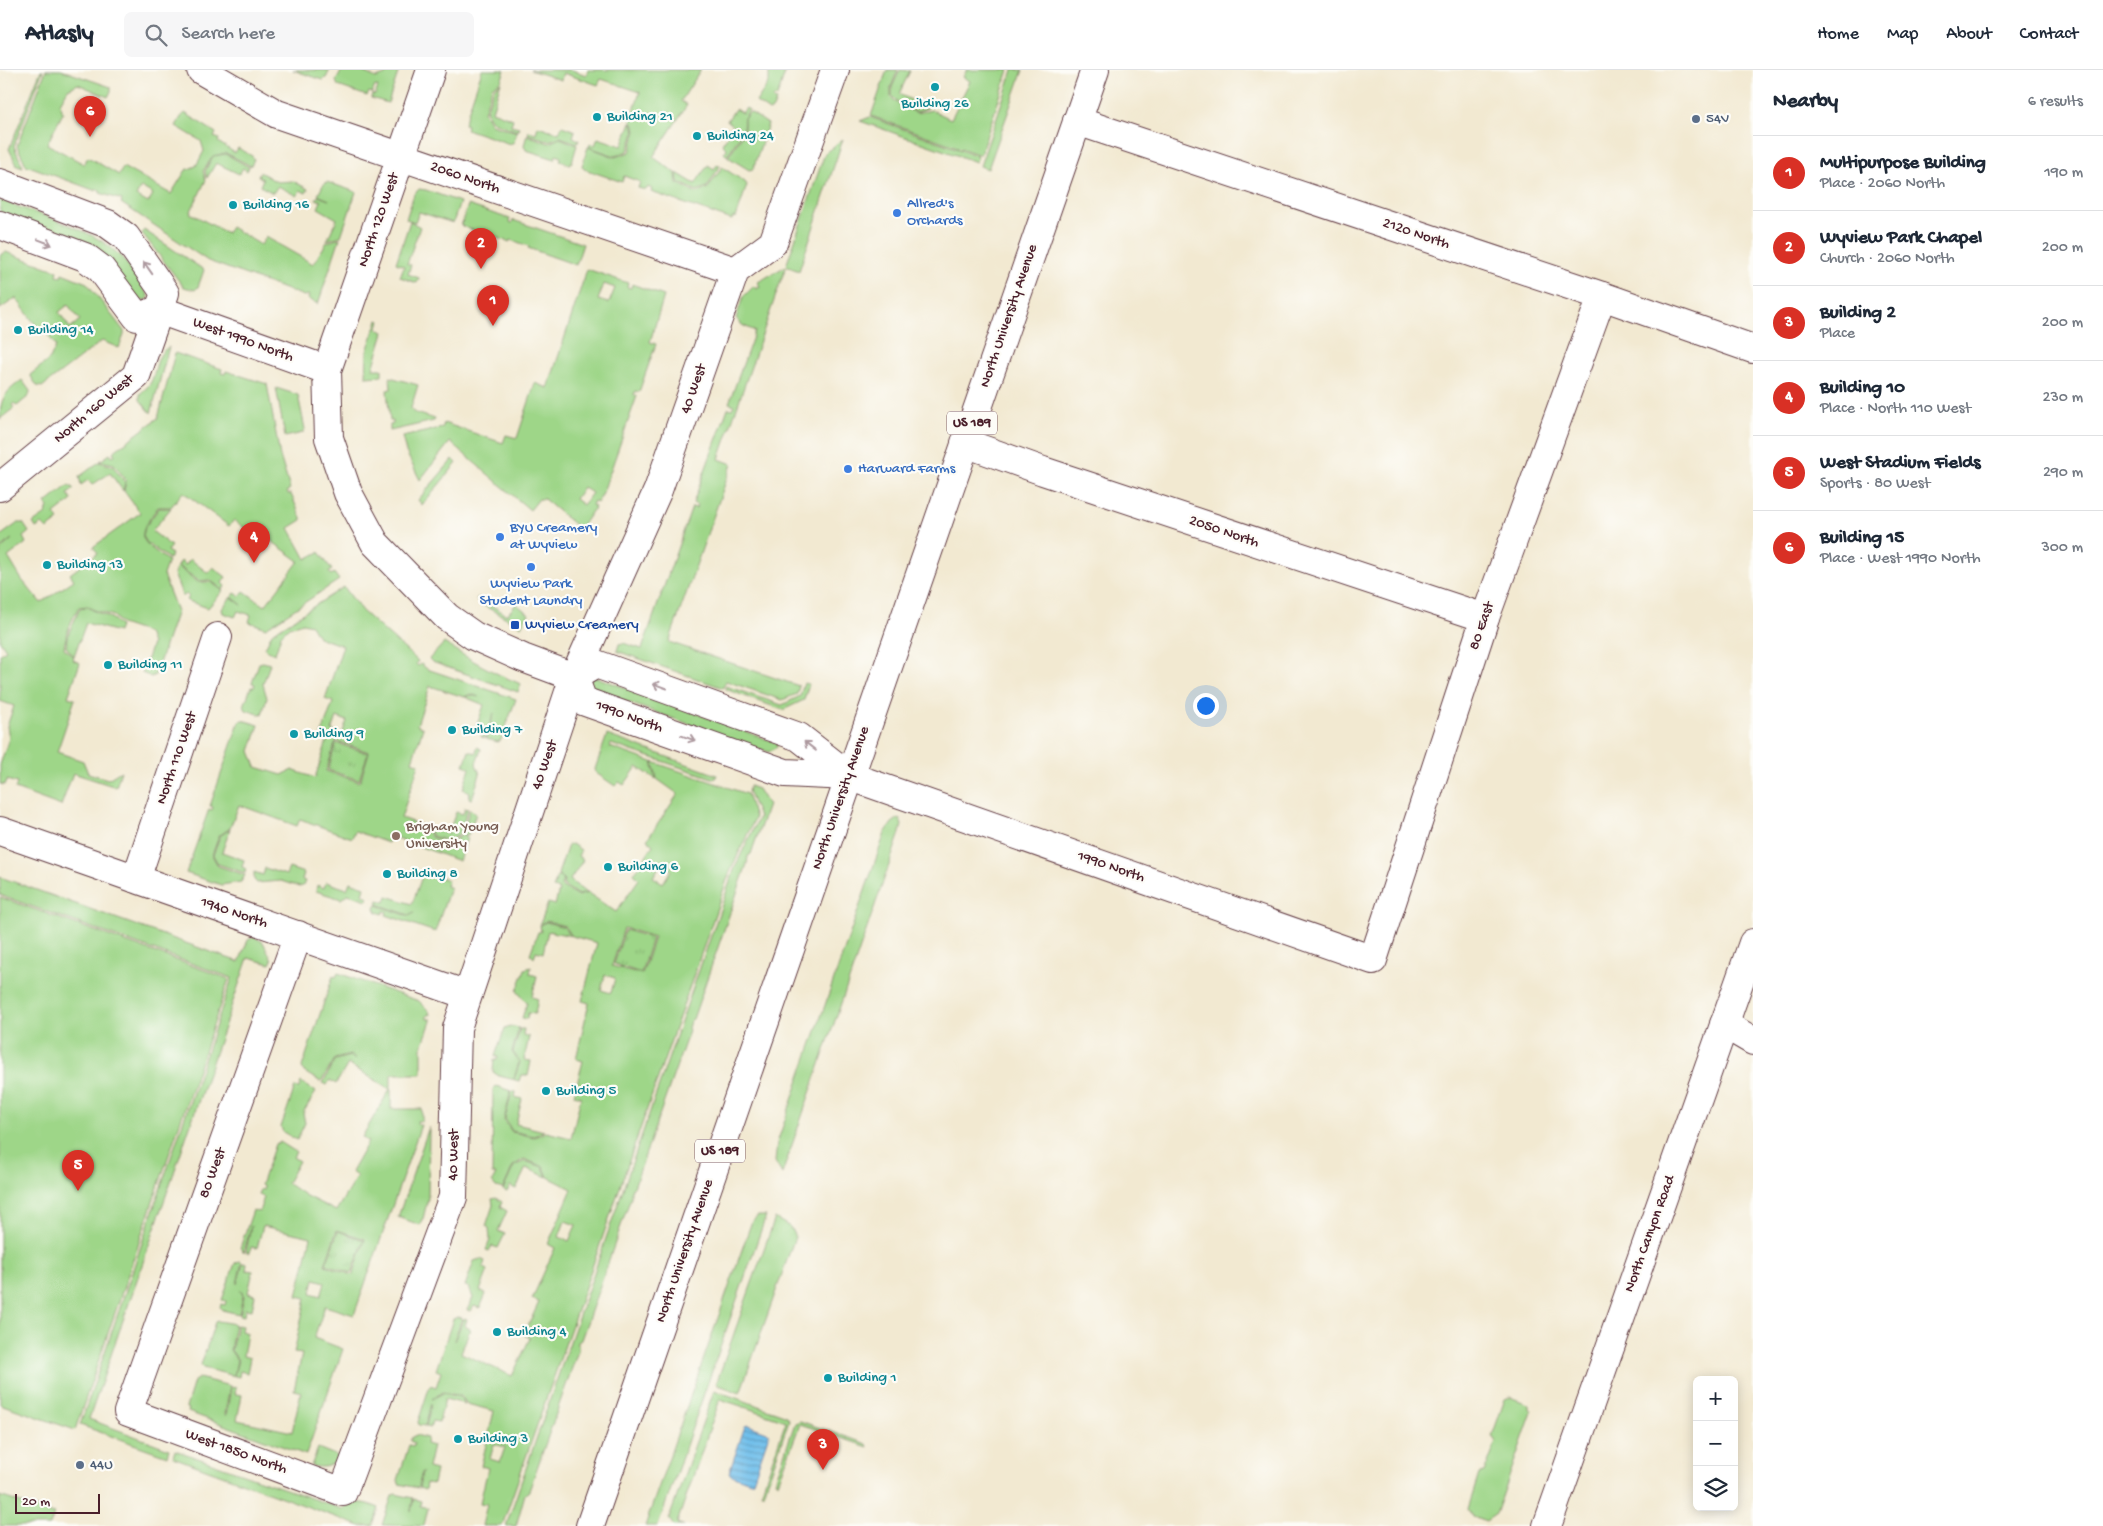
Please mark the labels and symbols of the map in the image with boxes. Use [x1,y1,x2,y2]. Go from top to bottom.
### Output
marker: Building 26 [929,81,941,93]
place label: Building 26 [900,95,969,113]
pin: 6 [74,96,106,137]
place label: Building 21 [606,108,673,126]
place label: 54V [1706,110,1729,128]
marker: Building 21 [591,111,603,123]
marker: 54V [1690,113,1702,125]
place label: Building 24 [706,127,774,145]
marker: Building 24 [691,130,703,142]
street label: 2060 North [428,158,502,198]
street label: North 120 West [354,169,404,269]
place label: Allred's Orchards [907,195,963,230]
place label: Building 16 [242,196,310,214]
marker: Building 16 [227,199,239,211]
marker: Allred's Orchards [891,207,903,219]
street label: 2120 North [1380,214,1452,254]
pin: 2 [465,228,497,269]
one-way arrow [37,238,53,247]
street label: North University Avenue [976,242,1042,390]
one-way arrow [143,261,153,275]
pin: 1 [477,285,509,326]
street label: West 1990 North [190,313,296,367]
place label: Building 14 [27,321,94,339]
marker: Building 14 [12,324,24,336]
street label: 40 West [677,360,711,416]
street label: North 160 West [50,369,139,448]
road number: US 189 [947,412,997,434]
place label: Harward Farms [858,460,956,478]
marker: Harward Farms [842,463,854,475]
street label: 2050 North [1187,512,1261,552]
place label: BYU Creamery at Wyview [509,519,598,554]
pin: 4 [238,522,270,563]
marker: BYU Creamery at Wyview [494,531,506,543]
place label: Building 13 [56,556,124,574]
marker: Building 13 [41,559,53,571]
marker: Wyview Park Student Laundry [525,561,537,573]
place label: Wyview Park Student Laundry [480,575,583,610]
street label: 80 East [1465,598,1499,652]
place label: Wyview Creamery [525,616,639,634]
marker: Wyview Creamery [509,619,521,631]
place label: Building 11 [117,656,183,674]
marker: Building 11 [102,659,114,671]
one-way arrow [653,681,668,690]
your location [1193,693,1219,719]
street label: 1990 North [592,696,665,737]
street label: North 110 West [153,707,202,807]
place label: Building 7 [461,721,524,739]
marker: Building 7 [446,724,458,736]
street label: North University Avenue [808,724,874,872]
place label: Building 9 [303,725,365,743]
marker: Building 9 [288,728,300,740]
one-way arrow [679,734,695,743]
street label: 40 West [528,736,562,792]
one-way arrow [804,740,817,751]
place label: Brigham Young University [405,818,499,853]
marker: Brigham Young University [390,830,402,842]
street label: 1990 North [1074,847,1147,887]
place label: Building 6 [617,858,679,876]
marker: Building 6 [602,861,614,873]
place label: Building 8 [396,865,458,883]
marker: Building 8 [381,868,393,880]
street label: 1940 North [197,893,270,933]
place label: Building 5 [555,1082,617,1100]
marker: Building 5 [540,1085,552,1097]
street label: 40 West [445,1127,463,1181]
road number: US 189 [695,1140,745,1162]
street label: 80 West [196,1144,231,1201]
pin: 5 [62,1150,94,1191]
street label: North Canyon Road [1621,1172,1680,1295]
street label: North University Avenue [652,1177,718,1325]
place label: Building 4 [506,1323,567,1341]
marker: Building 4 [491,1326,503,1338]
place label: Building 1 [837,1369,897,1387]
marker: Building 1 [822,1372,834,1384]
street label: West 1850 North [183,1425,289,1479]
pin: 3 [807,1429,839,1470]
place label: Building 3 [467,1430,529,1448]
marker: Building 3 [452,1433,464,1445]
place label: 44U [90,1456,113,1474]
marker: 44U [74,1459,86,1471]
scale bar [15,1491,100,1514]

